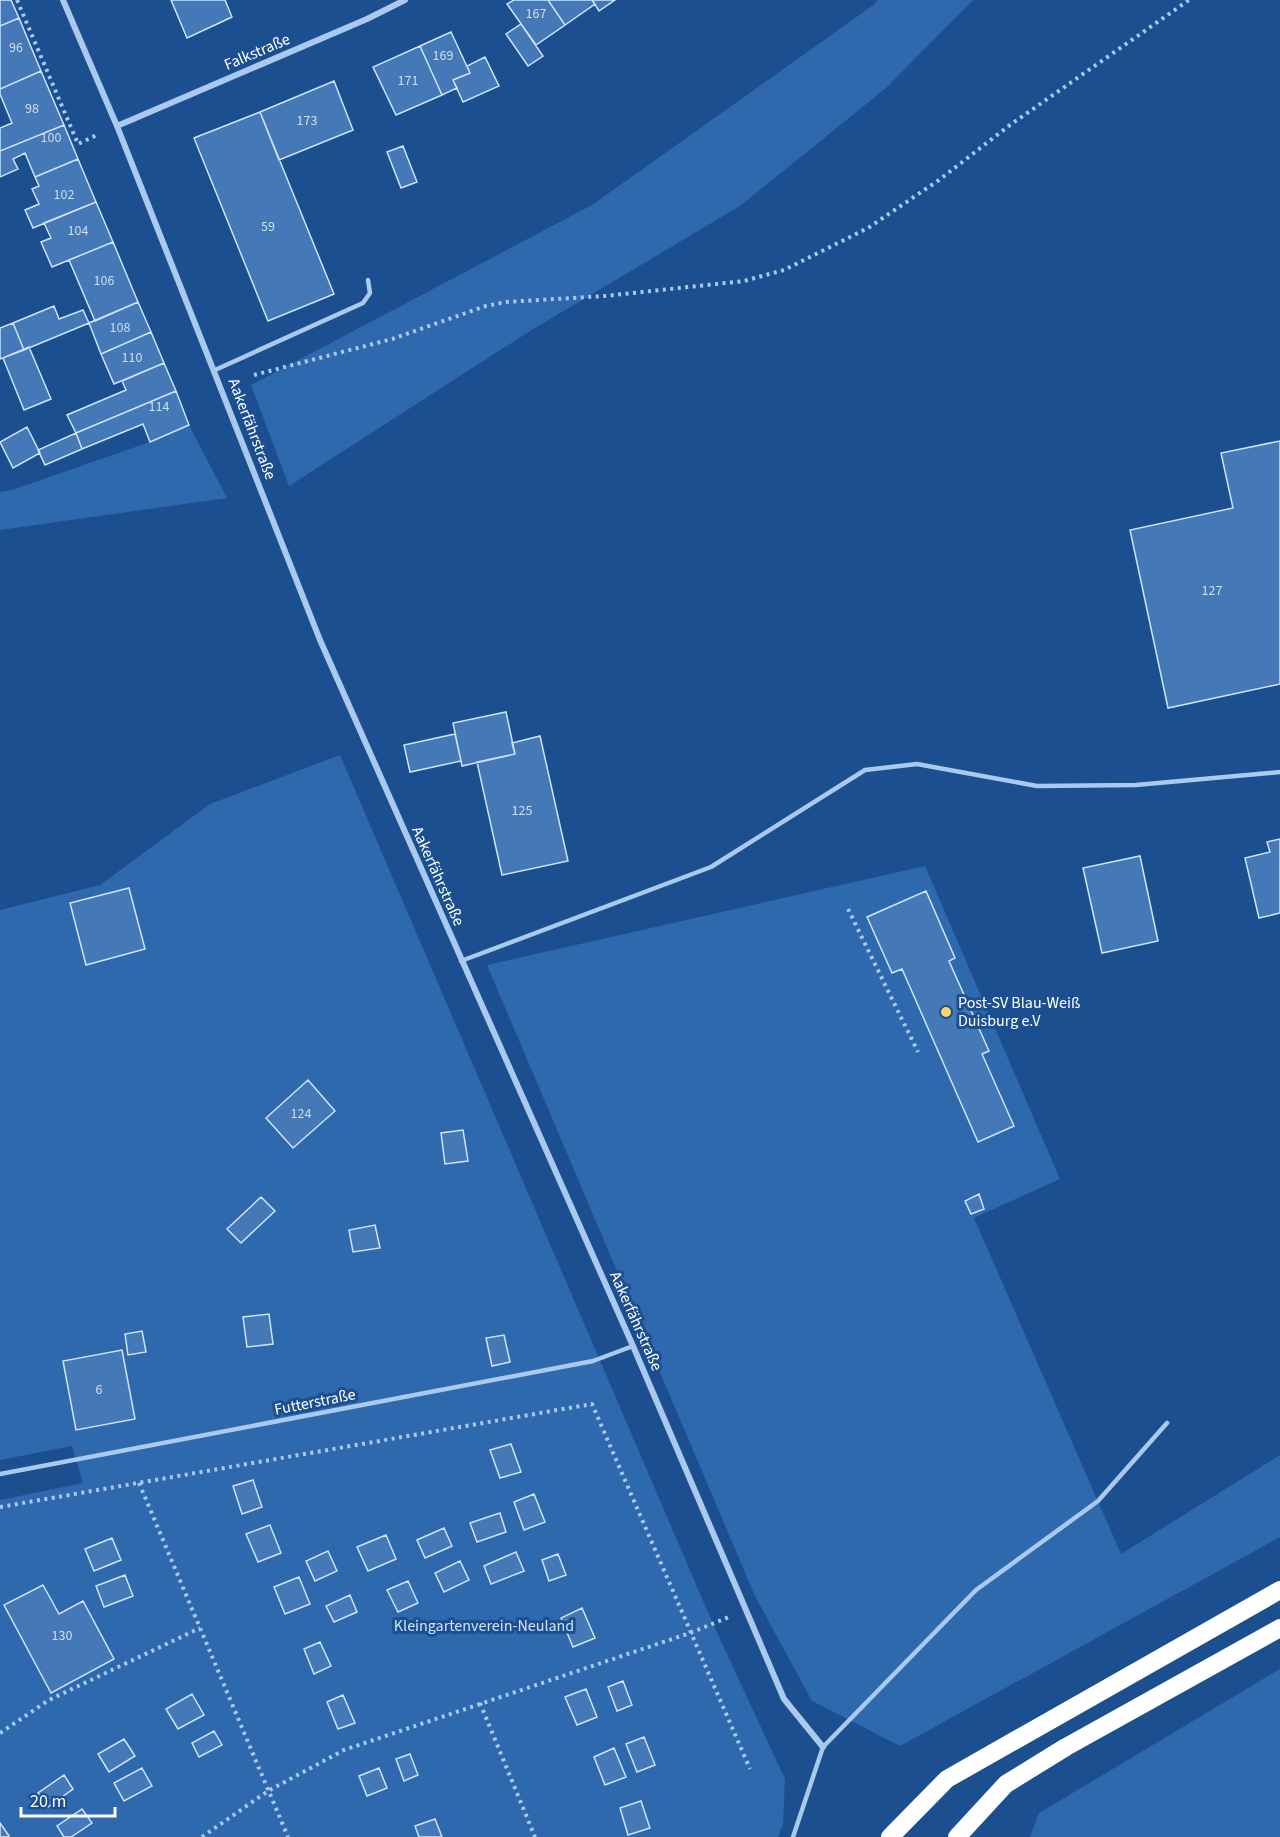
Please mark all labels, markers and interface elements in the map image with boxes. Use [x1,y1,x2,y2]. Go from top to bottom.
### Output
house number: 167 [526,4,546,24]
street label: Falkstraße [221,28,293,76]
house number: 96 [9,38,23,58]
house number: 169 [433,46,453,66]
house number: 171 [398,71,418,91]
house number: 98 [25,99,39,119]
house number: 173 [297,111,317,131]
house number: 100 [41,128,61,148]
house number: 102 [54,185,74,205]
house number: 59 [261,217,275,237]
house number: 104 [68,221,88,241]
house number: 106 [94,271,114,291]
house number: 108 [110,318,130,338]
house number: 110 [122,348,142,368]
street label: Aakerfährstraße [223,375,281,483]
house number: 114 [149,397,169,417]
house number: 127 [1202,581,1222,601]
house number: 125 [512,801,532,821]
street label: Aakerfährstraße [406,823,470,929]
place label: Post-SV Blau-Weiß Duisburg e.V [958,992,1080,1032]
marker: Post-SV Blau-Weiß Duisburg e.V [939,1005,953,1019]
house number: 124 [291,1104,311,1124]
street label: Aakerfährstraße [604,1268,668,1374]
house number: 6 [96,1380,103,1400]
street label: Futterstraße [273,1383,358,1421]
park label: Kleingartenverein-Neuland [394,1615,574,1637]
house number: 130 [52,1626,72,1646]
scale bar [21,1780,116,1818]
text: 20 m [30,1789,66,1814]

